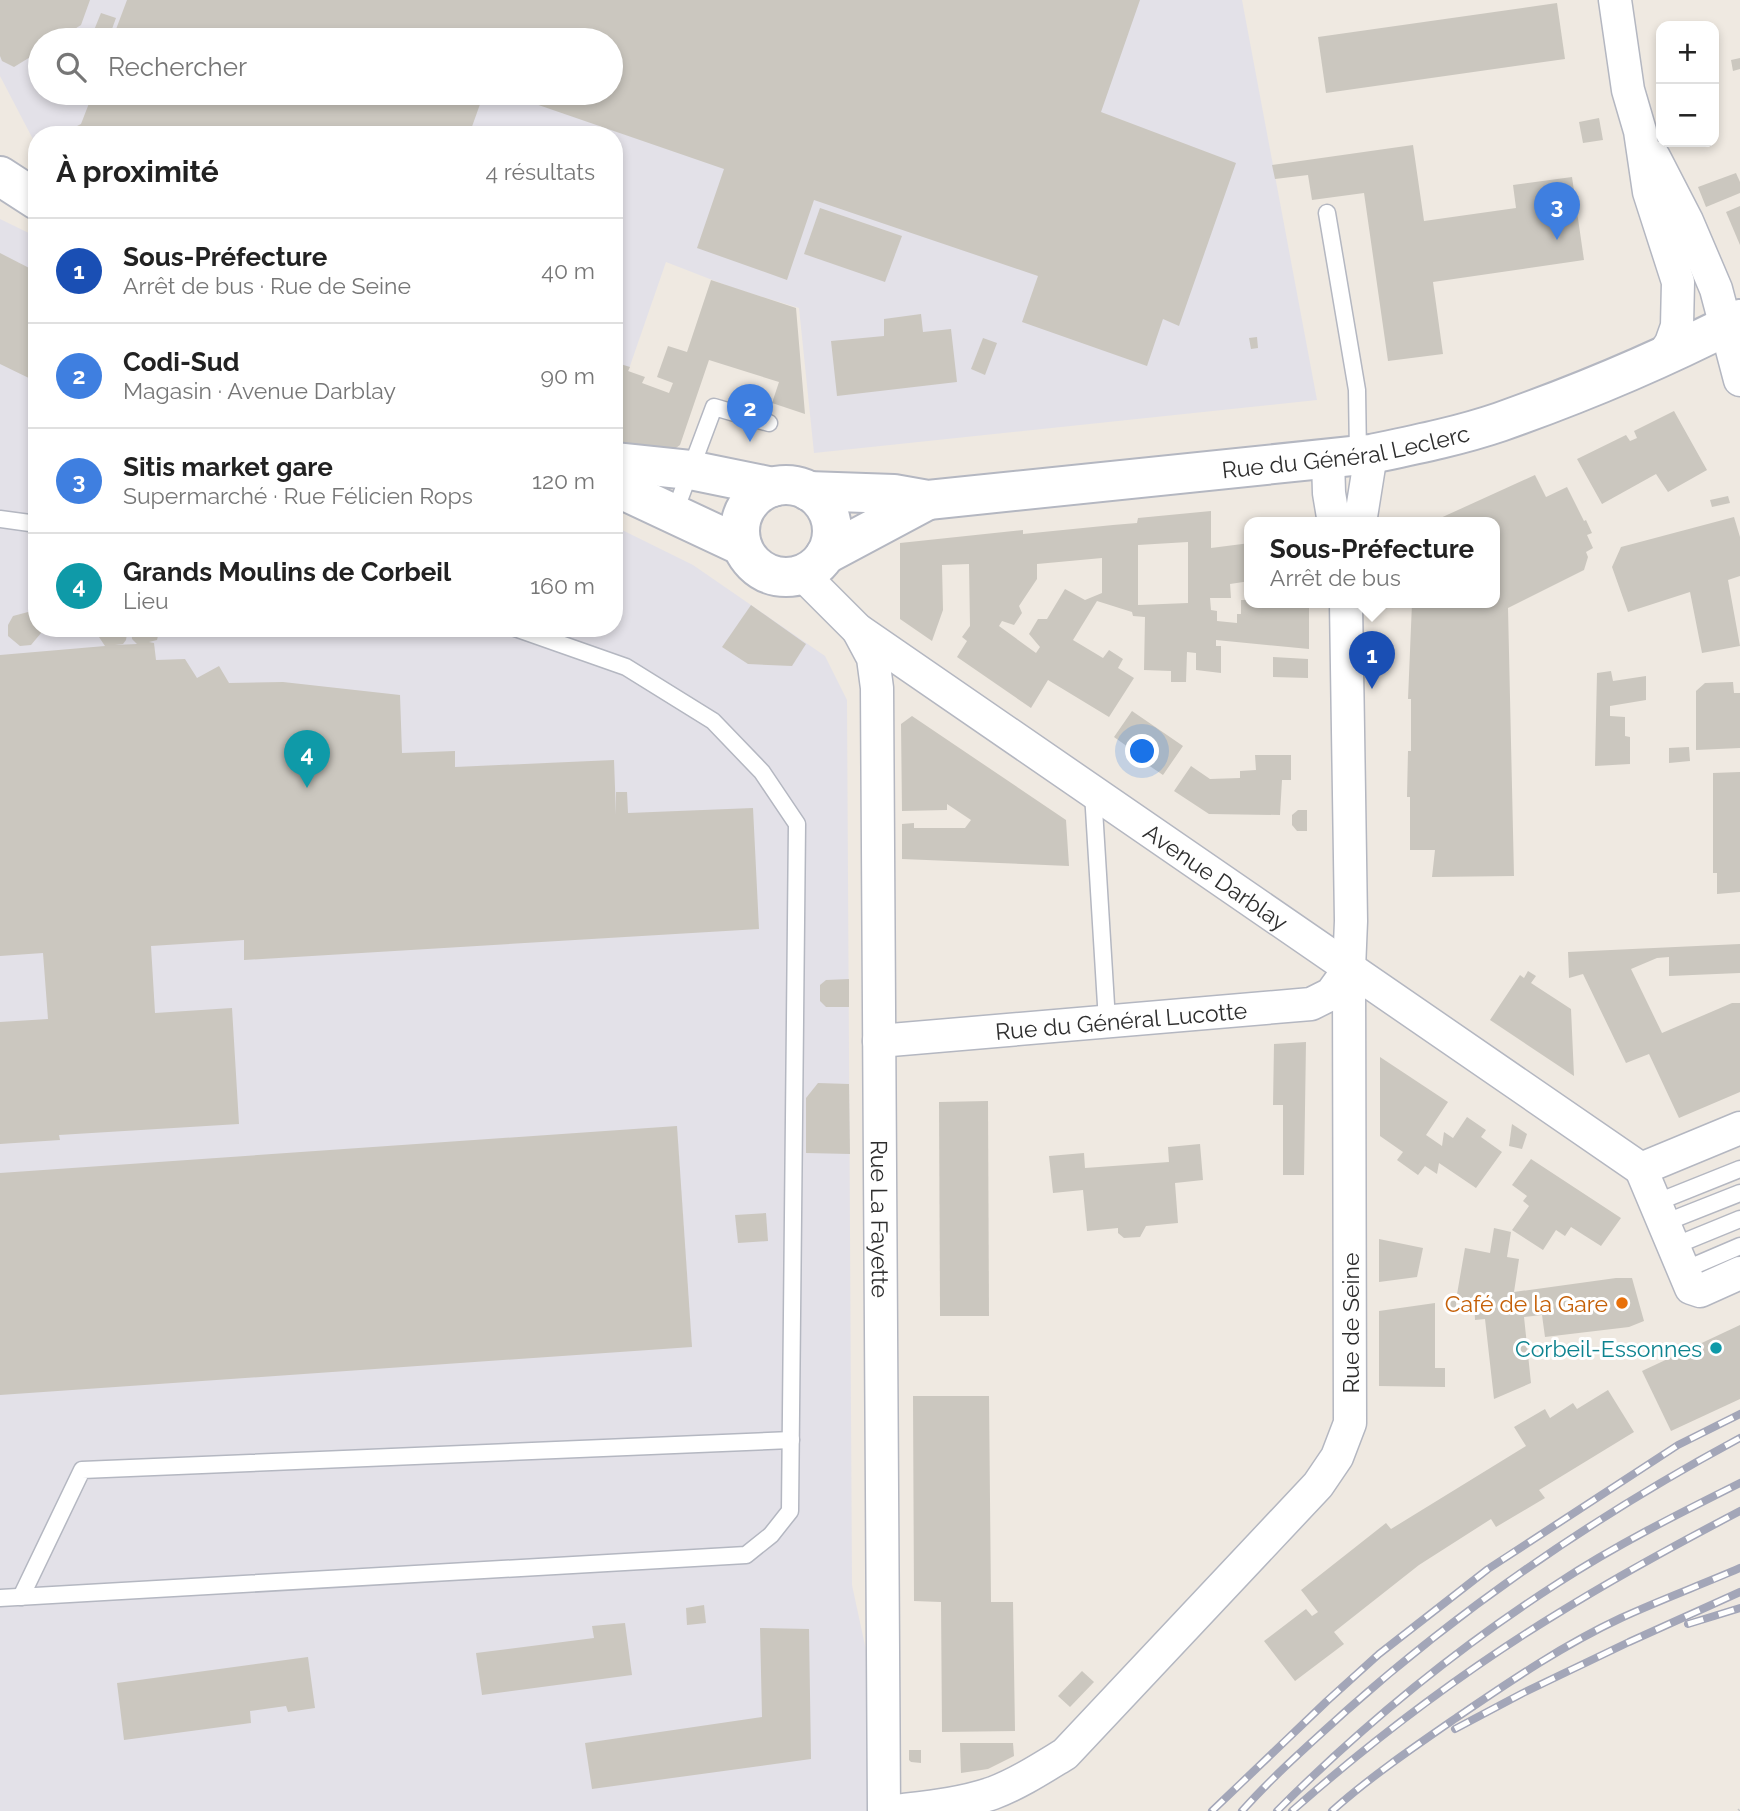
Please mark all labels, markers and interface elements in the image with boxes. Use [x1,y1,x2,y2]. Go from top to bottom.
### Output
map controls [1656,21,1719,147]
button: + [1656,21,1719,84]
search box [28,28,623,105]
icon: search [52,48,90,86]
text: Rechercher [108,52,247,82]
button: − [1656,84,1719,147]
text: À proximité [56,154,219,189]
text: 4 résultats [485,158,595,185]
pin: 3 [1534,182,1580,240]
text: Sous-Préfecture [123,242,327,272]
text: 1 [73,257,85,284]
text: 40 m [541,257,595,284]
text: Arrêt de bus · Rue de Seine [123,272,411,299]
text: Codi-Sud [123,347,240,377]
text: 2 [73,362,85,389]
text: 90 m [540,362,595,389]
text: Magasin · Avenue Darblay [123,377,396,404]
pin: 2 [727,384,773,442]
street label: Rue du Général Leclerc [1220,419,1472,483]
text: Sitis market gare [123,452,333,482]
text: 3 [73,467,85,494]
text: 120 m [532,467,595,494]
text: Supermarché · Rue Félicien Rops [123,482,473,509]
popup [1244,517,1500,608]
text: Sous-Préfecture [1270,534,1474,564]
text: Grands Moulins de Corbeil [123,557,451,587]
text: Arrêt de bus [1270,564,1401,591]
text: 4 [72,572,86,599]
text: 160 m [530,572,595,599]
text: Lieu [123,587,169,614]
pin: 1 [1349,631,1395,689]
pin: 4 [284,730,330,788]
your location [1125,734,1159,768]
street label: Avenue Darblay [1139,818,1293,936]
street label: Rue du Général Lucotte [994,996,1248,1044]
street label: Rue La Fayette [866,1140,894,1298]
street label: Rue de Seine [1337,1253,1364,1393]
place label: Café de la Gare [1445,1290,1608,1317]
marker: Café de la Gare [1614,1295,1630,1311]
place label: Corbeil-Essonnes [1515,1335,1702,1362]
marker: Corbeil-Essonnes [1708,1340,1724,1356]

